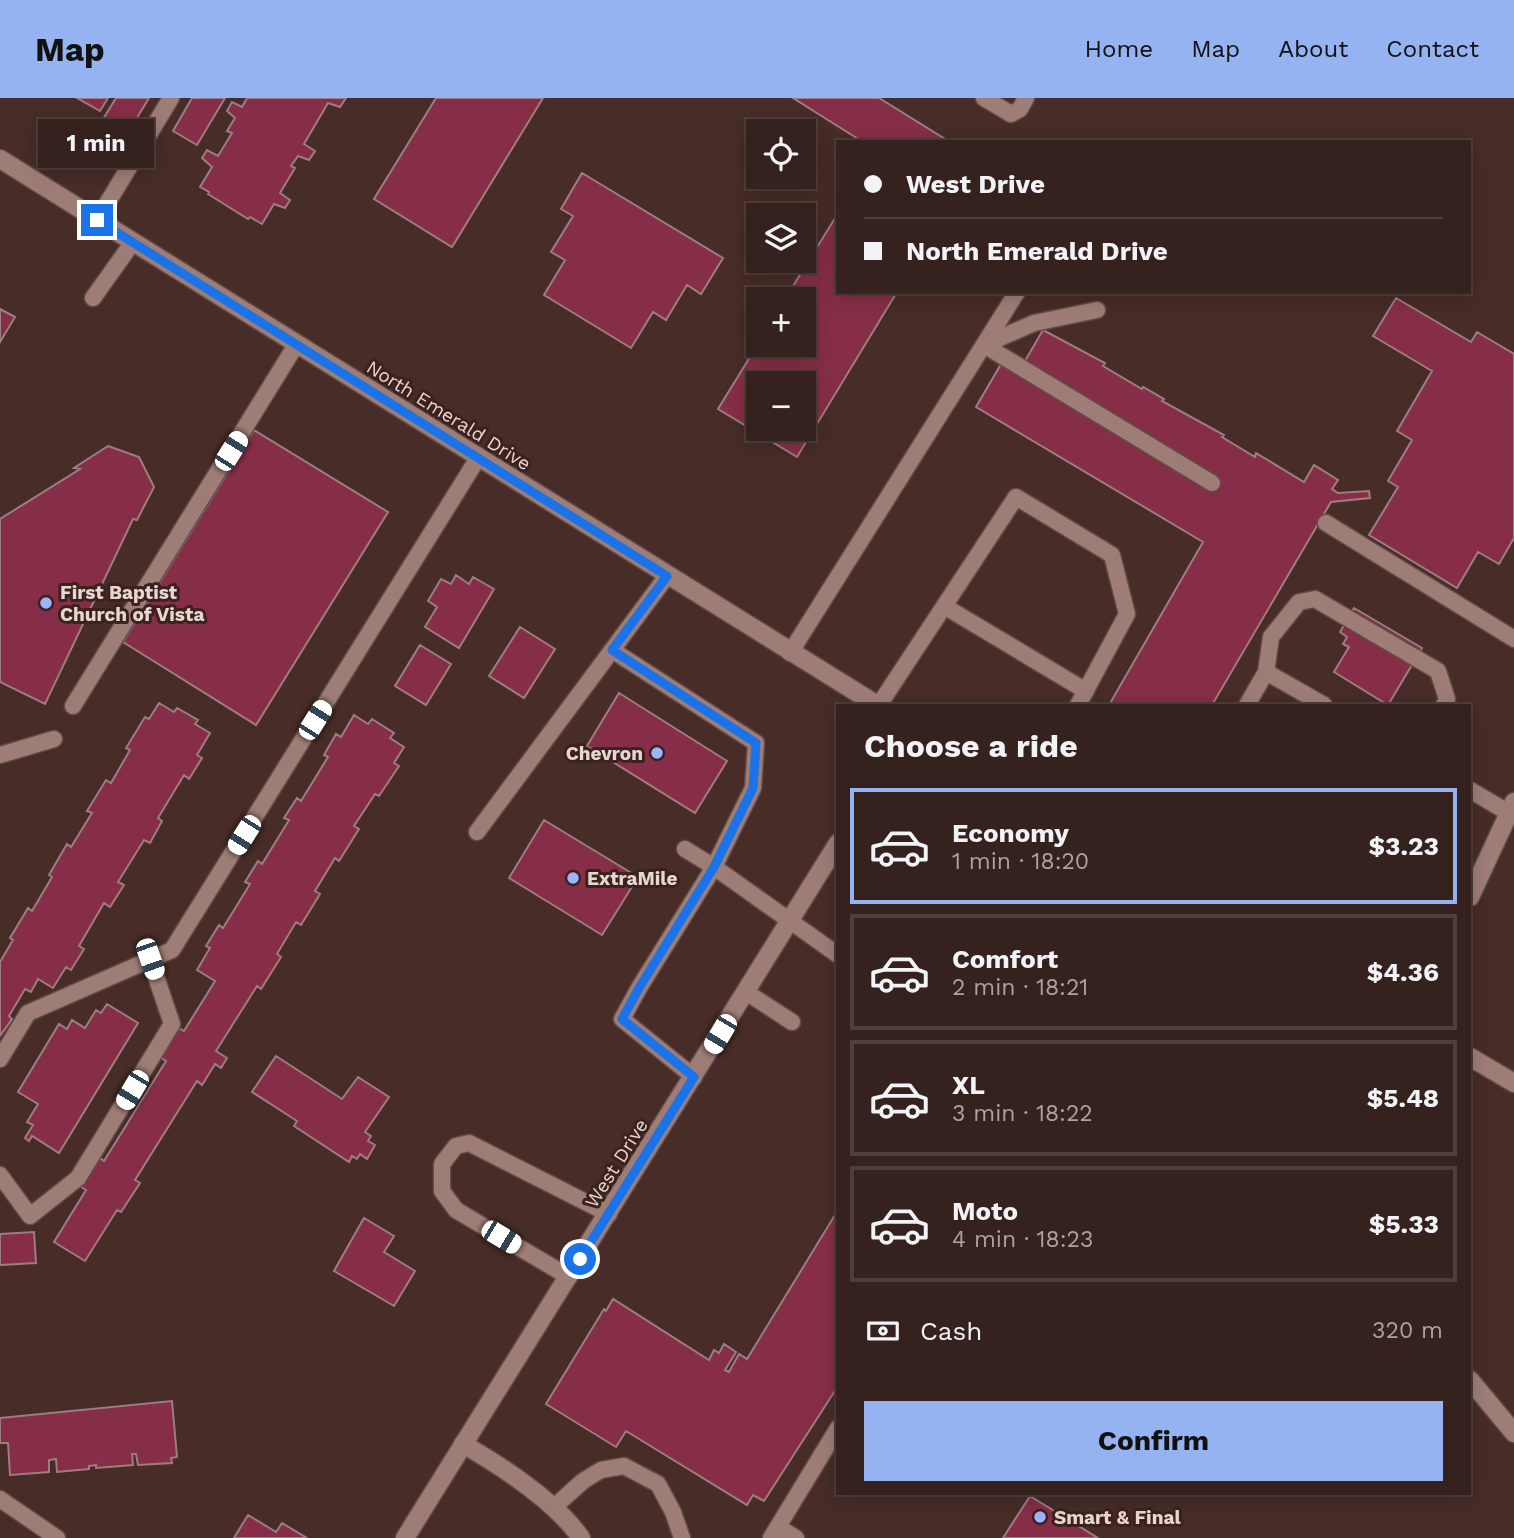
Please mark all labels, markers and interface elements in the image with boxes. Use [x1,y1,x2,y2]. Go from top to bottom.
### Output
text: Map [35,30,105,69]
text: Home [1085,35,1153,63]
text: Map [1191,35,1240,63]
text: About [1278,35,1348,63]
text: Contact [1386,35,1479,63]
callout: 1 min [39,118,155,167]
map controls [746,119,816,441]
button: locate [746,119,816,189]
text: 1 min [66,130,126,157]
text: West Drive [906,169,1045,199]
button: layers [746,203,816,273]
route end [81,204,113,236]
text: North Emerald Drive [906,236,1168,266]
button: + [746,287,816,357]
street label: North Emerald Drive [362,355,535,475]
button: − [746,371,816,441]
car [211,428,252,474]
place label: First Baptist Church of Vista [60,581,204,626]
marker: First Baptist Church of Vista [38,595,54,611]
car [295,697,336,743]
text: Choose a ride [864,727,1078,765]
place label: Chevron [566,742,643,765]
marker: Chevron [649,745,665,761]
car [224,812,265,858]
icon: car [868,815,931,878]
text: Economy [952,818,1069,848]
text: $3.23 [1368,831,1439,861]
text: 1 min · 18:20 [952,848,1089,875]
place label: ExtraMile [587,867,678,890]
marker: ExtraMile [565,870,581,886]
car [134,936,167,982]
icon: car [868,941,931,1004]
text: Comfort [952,944,1058,974]
text: $4.36 [1367,957,1439,987]
text: 2 min · 18:21 [952,974,1088,1001]
car [701,1011,740,1057]
car [113,1067,152,1113]
icon: car [868,1067,931,1130]
text: XL [952,1070,985,1100]
text: $5.48 [1367,1083,1439,1113]
text: 3 min · 18:22 [952,1100,1093,1127]
street label: West Drive [580,1115,653,1212]
icon: car [868,1193,931,1256]
text: Moto [952,1196,1018,1226]
text: $5.33 [1369,1209,1439,1239]
car [478,1217,525,1257]
text: 4 min · 18:23 [952,1226,1093,1253]
route start [564,1243,596,1275]
icon: cash [864,1312,902,1350]
text: Cash [920,1316,982,1346]
text: 320 m [1372,1317,1443,1344]
button: Confirm [864,1401,1443,1481]
place label: Smart & Final [1054,1506,1181,1529]
marker: Smart & Final [1032,1509,1048,1525]

